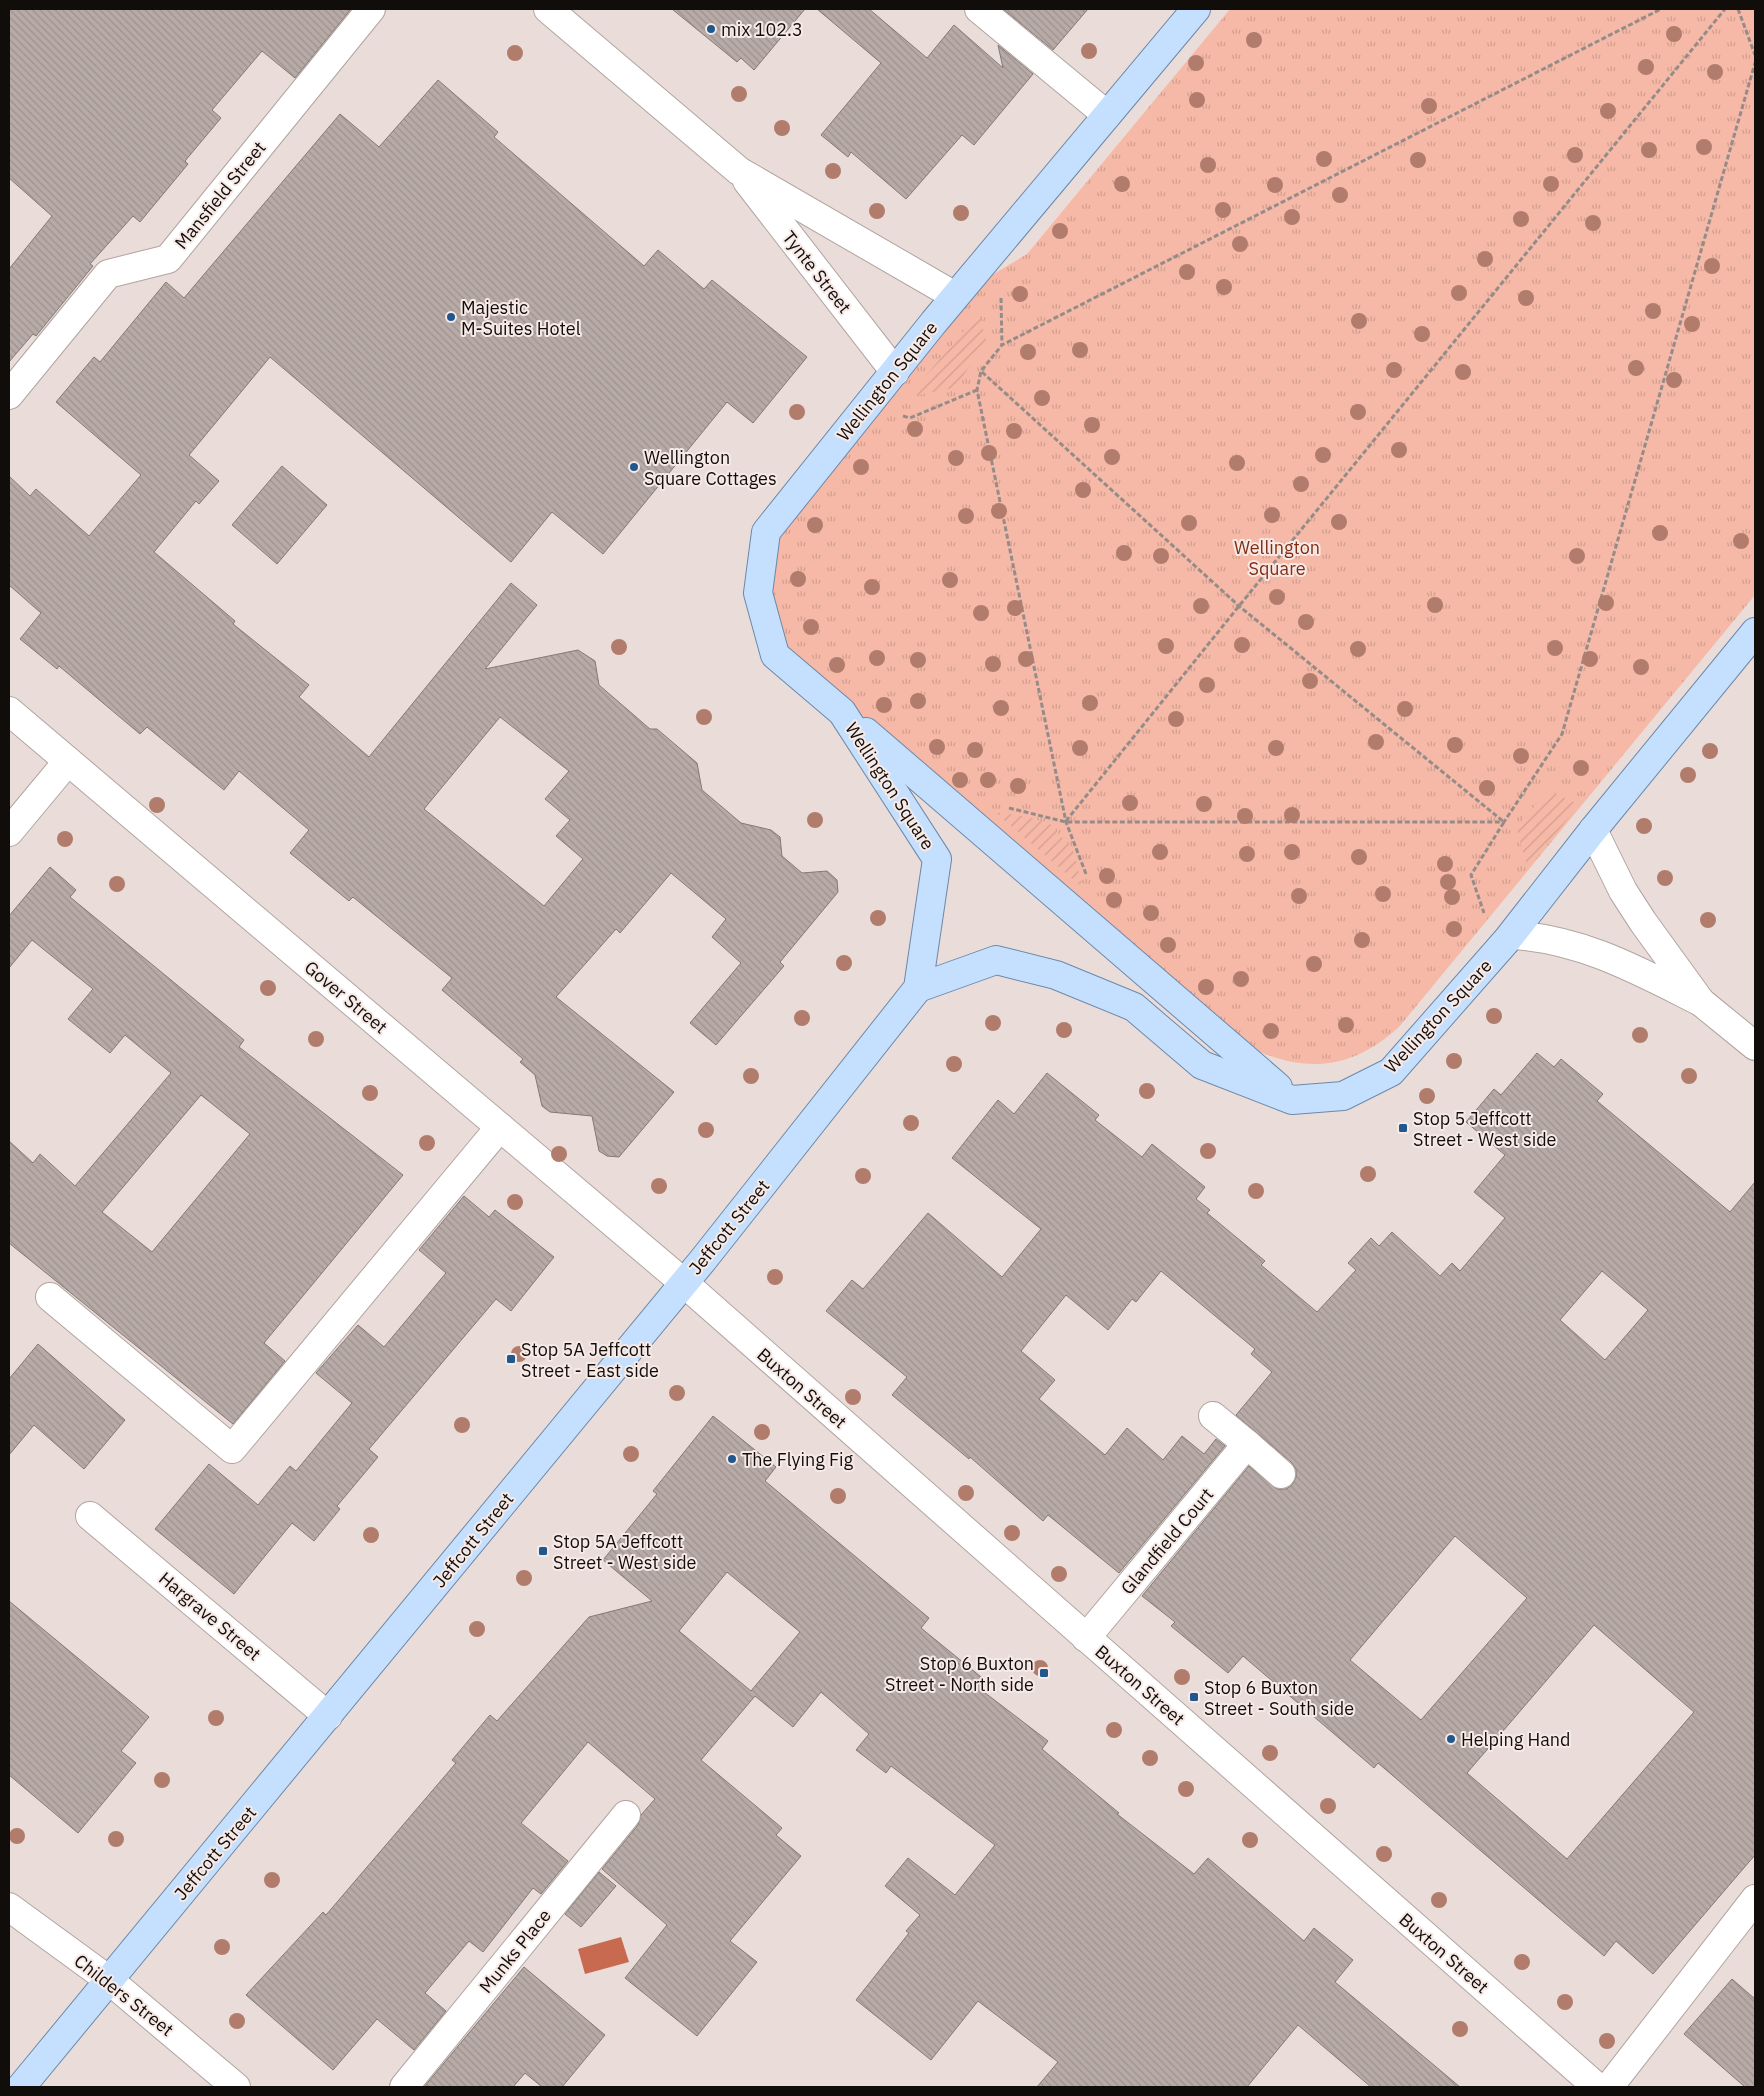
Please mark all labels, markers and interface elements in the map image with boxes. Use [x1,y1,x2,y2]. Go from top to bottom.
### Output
place label: mix 102.3 [721,18,803,41]
marker: mix 102.3 [705,23,717,35]
street label: Mansfield Street [169,136,271,254]
street label: Tynte Street [778,226,856,318]
place label: Majestic M-Suites Hotel [461,296,581,340]
marker: Majestic M-Suites Hotel [445,311,457,323]
street label: Wellington Square [832,316,942,446]
place label: Wellington Square Cottages [644,446,777,490]
marker: Wellington Square Cottages [628,461,640,473]
park label: Wellington Square [1234,536,1320,580]
street label: Wellington Square [840,718,940,854]
street label: Wellington Square [1379,954,1497,1078]
street label: Gover Street [300,956,392,1038]
place label: Stop 5 Jeffcott Street - West side [1413,1107,1557,1151]
marker: Stop 5 Jeffcott Street - West side [1397,1122,1409,1134]
street label: Jeffcott Street [684,1175,774,1279]
place label: Stop 5A Jeffcott Street - East side [521,1338,659,1382]
street label: Buxton Street [752,1343,852,1433]
marker: Stop 5A Jeffcott Street - East side [505,1353,517,1365]
place label: The Flying Fig [742,1448,853,1471]
marker: The Flying Fig [726,1453,738,1465]
street label: Glandfield Court [1116,1483,1218,1599]
street label: Jeffcott Street [428,1488,518,1592]
place label: Stop 5A Jeffcott Street - West side [553,1530,697,1574]
marker: Stop 5A Jeffcott Street - West side [537,1545,549,1557]
street label: Hargrave Street [154,1567,266,1665]
street label: Buxton Street [1090,1640,1190,1730]
place label: Stop 6 Buxton Street - North side [885,1652,1034,1696]
marker: Stop 6 Buxton Street - North side [1038,1667,1050,1679]
place label: Stop 6 Buxton Street - South side [1204,1676,1354,1720]
marker: Stop 6 Buxton Street - South side [1188,1691,1200,1703]
place label: Helping Hand [1461,1728,1570,1751]
marker: Helping Hand [1445,1733,1457,1745]
street label: Jeffcott Street [169,1801,261,1905]
street label: Munks Place [474,1904,556,1998]
street label: Buxton Street [1394,1908,1494,1998]
street label: Childers Street [70,1949,178,2041]

